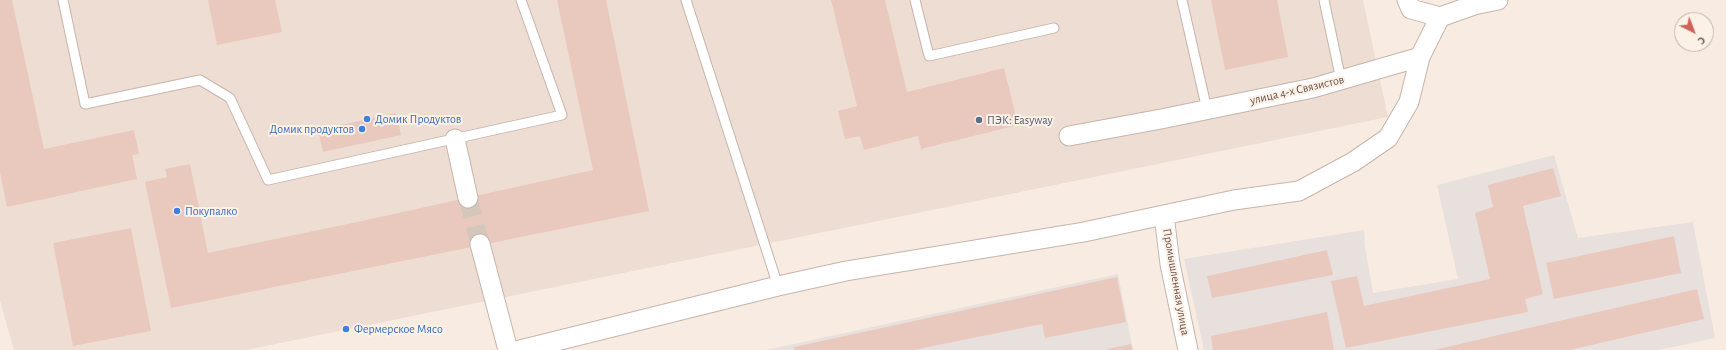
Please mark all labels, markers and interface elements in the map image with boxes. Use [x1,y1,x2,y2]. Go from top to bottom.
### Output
north arrow [1674,12,1714,52]
text: С [1696,34,1708,47]
street label: улица 4-х Связистов [1249,72,1345,108]
place label: Домик Продуктов [375,112,461,126]
place label: ПЭК: Easyway [987,113,1053,127]
marker: Домик Продуктов [362,114,372,124]
marker: ПЭК: Easyway [974,115,984,125]
place label: Домик продуктов [269,122,354,136]
marker: Домик продуктов [357,124,367,134]
place label: Покупалко [185,204,237,218]
marker: Покупалко [172,206,182,216]
street label: Промышленная улица [1160,227,1192,337]
place label: Фермерское Мясо [354,322,443,336]
marker: Фермерское Мясо [341,324,351,334]

